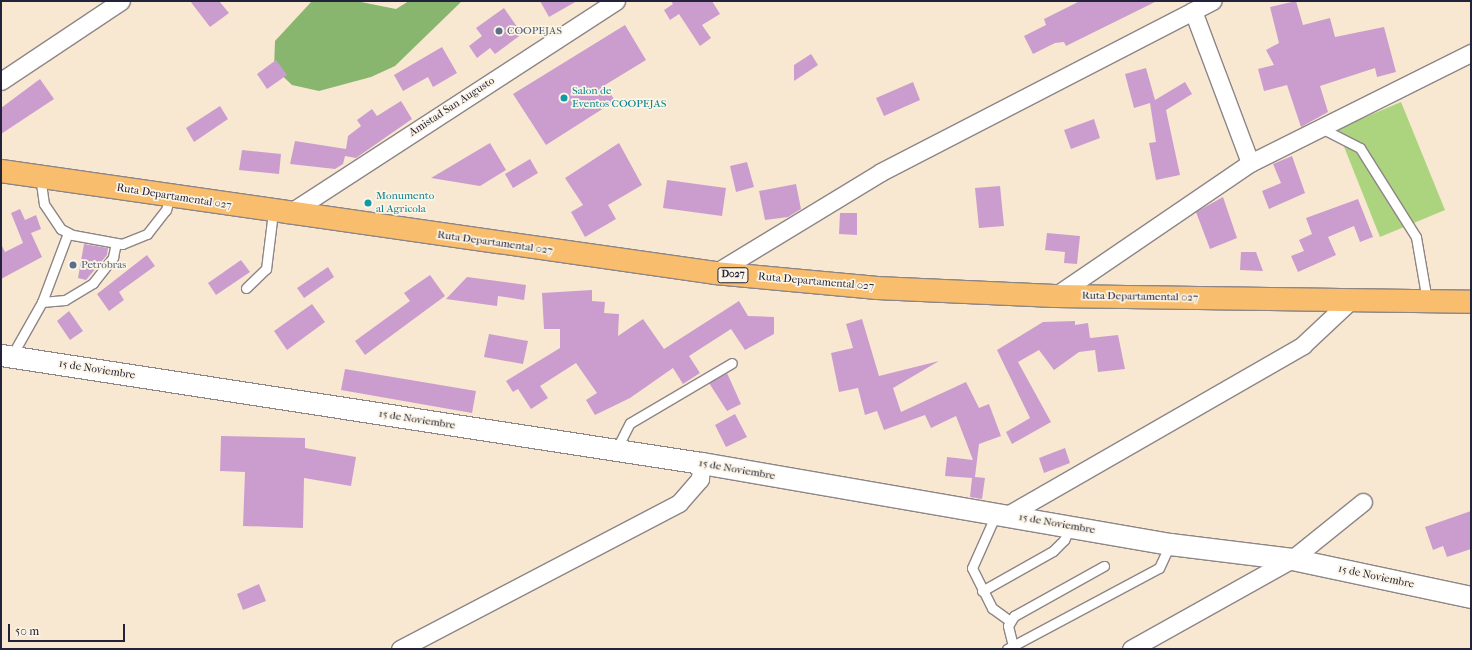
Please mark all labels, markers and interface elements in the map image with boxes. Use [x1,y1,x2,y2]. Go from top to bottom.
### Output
place label: COOPEJAS [507,24,562,38]
marker: COOPEJAS [494,26,504,36]
street label: Amistad San Augusto [407,74,497,140]
place label: Salon de Eventos COOPEJAS [572,85,666,111]
marker: Salon de Eventos COOPEJAS [559,93,569,103]
street label: Ruta Departamental 027 [116,181,232,213]
place label: Monumento al Agricola [376,190,434,216]
marker: Monumento al Agricola [363,198,373,208]
street label: Ruta Departamental 027 [436,228,554,258]
place label: Petrobras [81,258,126,272]
marker: Petrobras [68,260,78,270]
road number: D027 [717,267,749,283]
street label: Ruta Departamental 027 [757,270,875,294]
street label: Ruta Departamental 027 [1082,289,1198,305]
street label: 15 de Noviembre [58,357,136,383]
street label: 15 de Noviembre [378,407,456,433]
street label: 15 de Noviembre [698,457,776,483]
street label: 15 de Noviembre [1018,511,1096,537]
street label: 15 de Noviembre [1337,563,1415,591]
scale bar [10,616,127,642]
text: 50 m [15,624,39,638]

